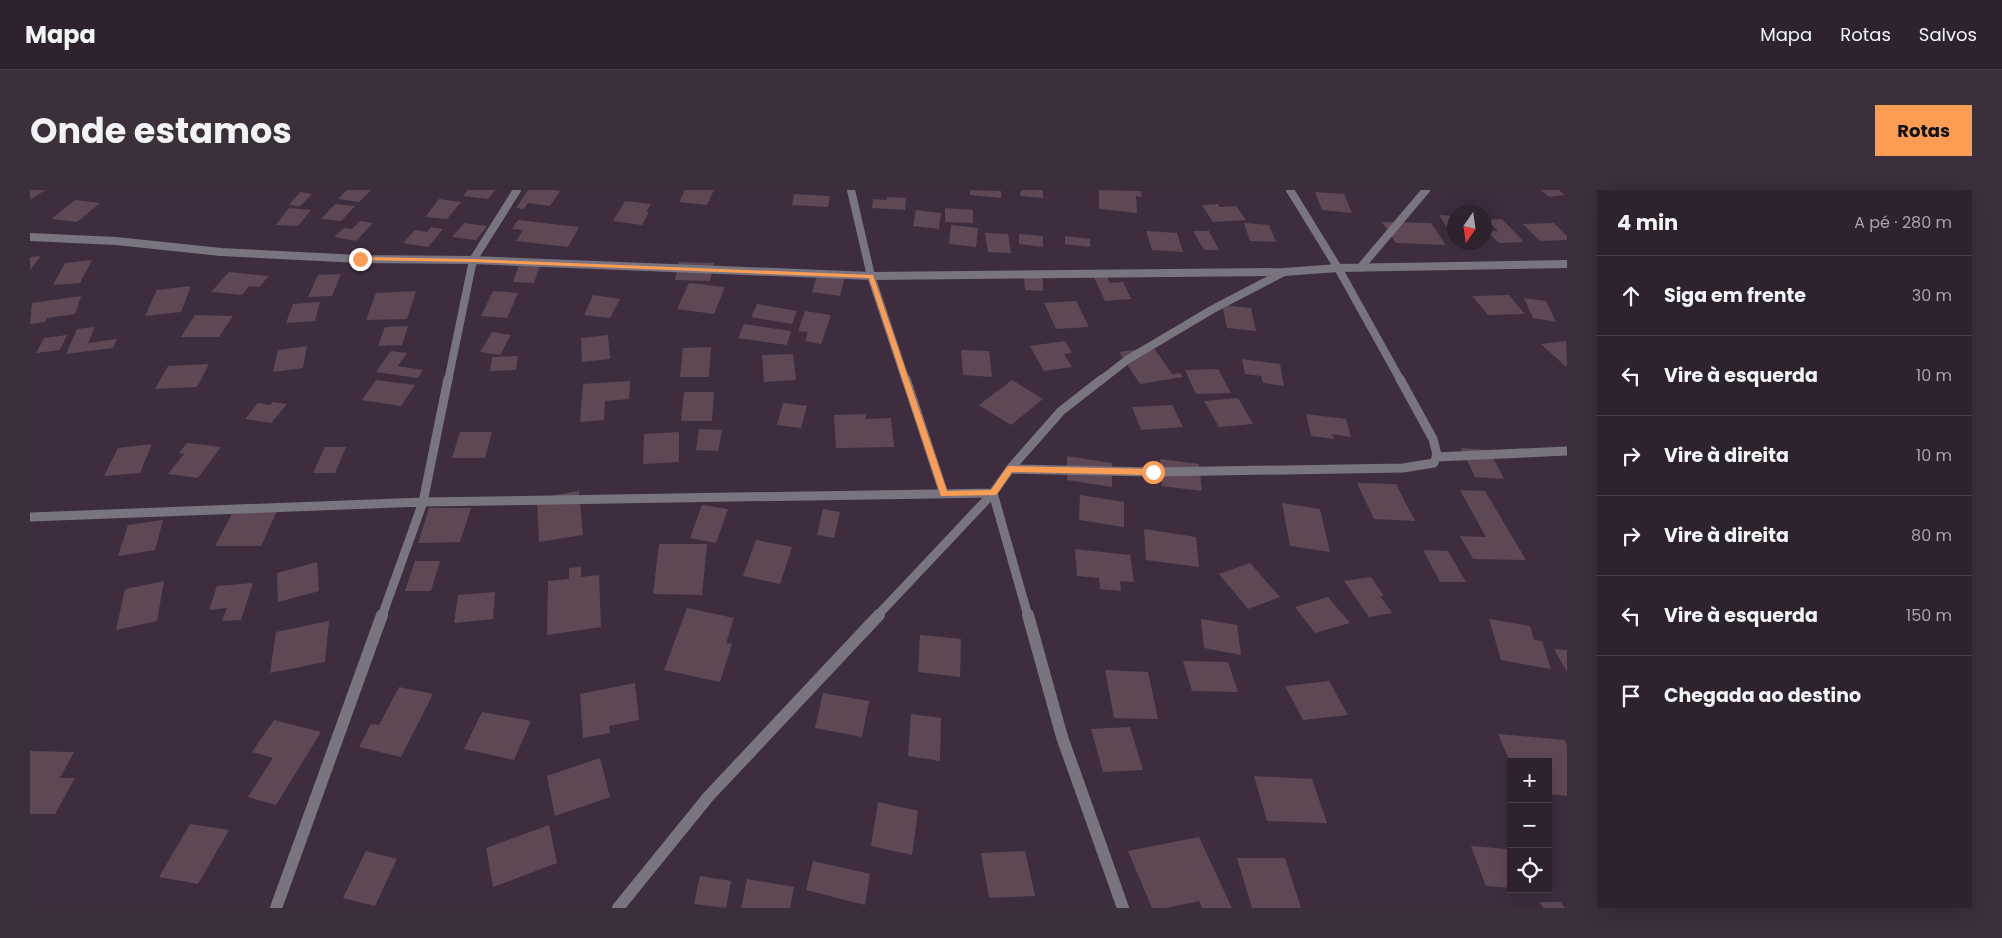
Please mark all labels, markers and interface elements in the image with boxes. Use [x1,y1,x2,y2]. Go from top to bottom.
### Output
text: Mapa [25,18,96,51]
text: Mapa [1760,22,1812,47]
text: Rotas [1840,22,1891,47]
text: Salvos [1919,22,1977,47]
button: Rotas [1875,105,1972,156]
text: Onde estamos [30,106,292,155]
north arrow [1447,205,1492,250]
text: 4 min [1617,208,1678,237]
text: A pé · 280 m [1854,211,1952,234]
route end [349,248,372,271]
icon: ahead [1617,282,1645,310]
text: Siga em frente [1664,282,1806,309]
text: 30 m [1912,284,1952,307]
icon: left [1617,362,1645,390]
text: Vire à esquerda [1664,362,1818,389]
text: 10 m [1916,364,1952,387]
icon: right [1617,442,1645,470]
text: Vire à direita [1664,442,1789,469]
text: 10 m [1916,444,1952,467]
route start [1142,461,1165,484]
icon: right [1617,522,1645,550]
text: Vire à direita [1664,522,1789,549]
text: 80 m [1911,524,1952,547]
icon: left [1617,602,1645,630]
text: Vire à esquerda [1664,602,1818,629]
text: 150 m [1906,604,1952,627]
icon: arrive [1617,682,1645,710]
text: Chegada ao destino [1664,682,1861,709]
map controls [1507,758,1552,893]
button: + [1507,758,1552,803]
button: − [1507,803,1552,848]
button: locate [1507,848,1552,893]

